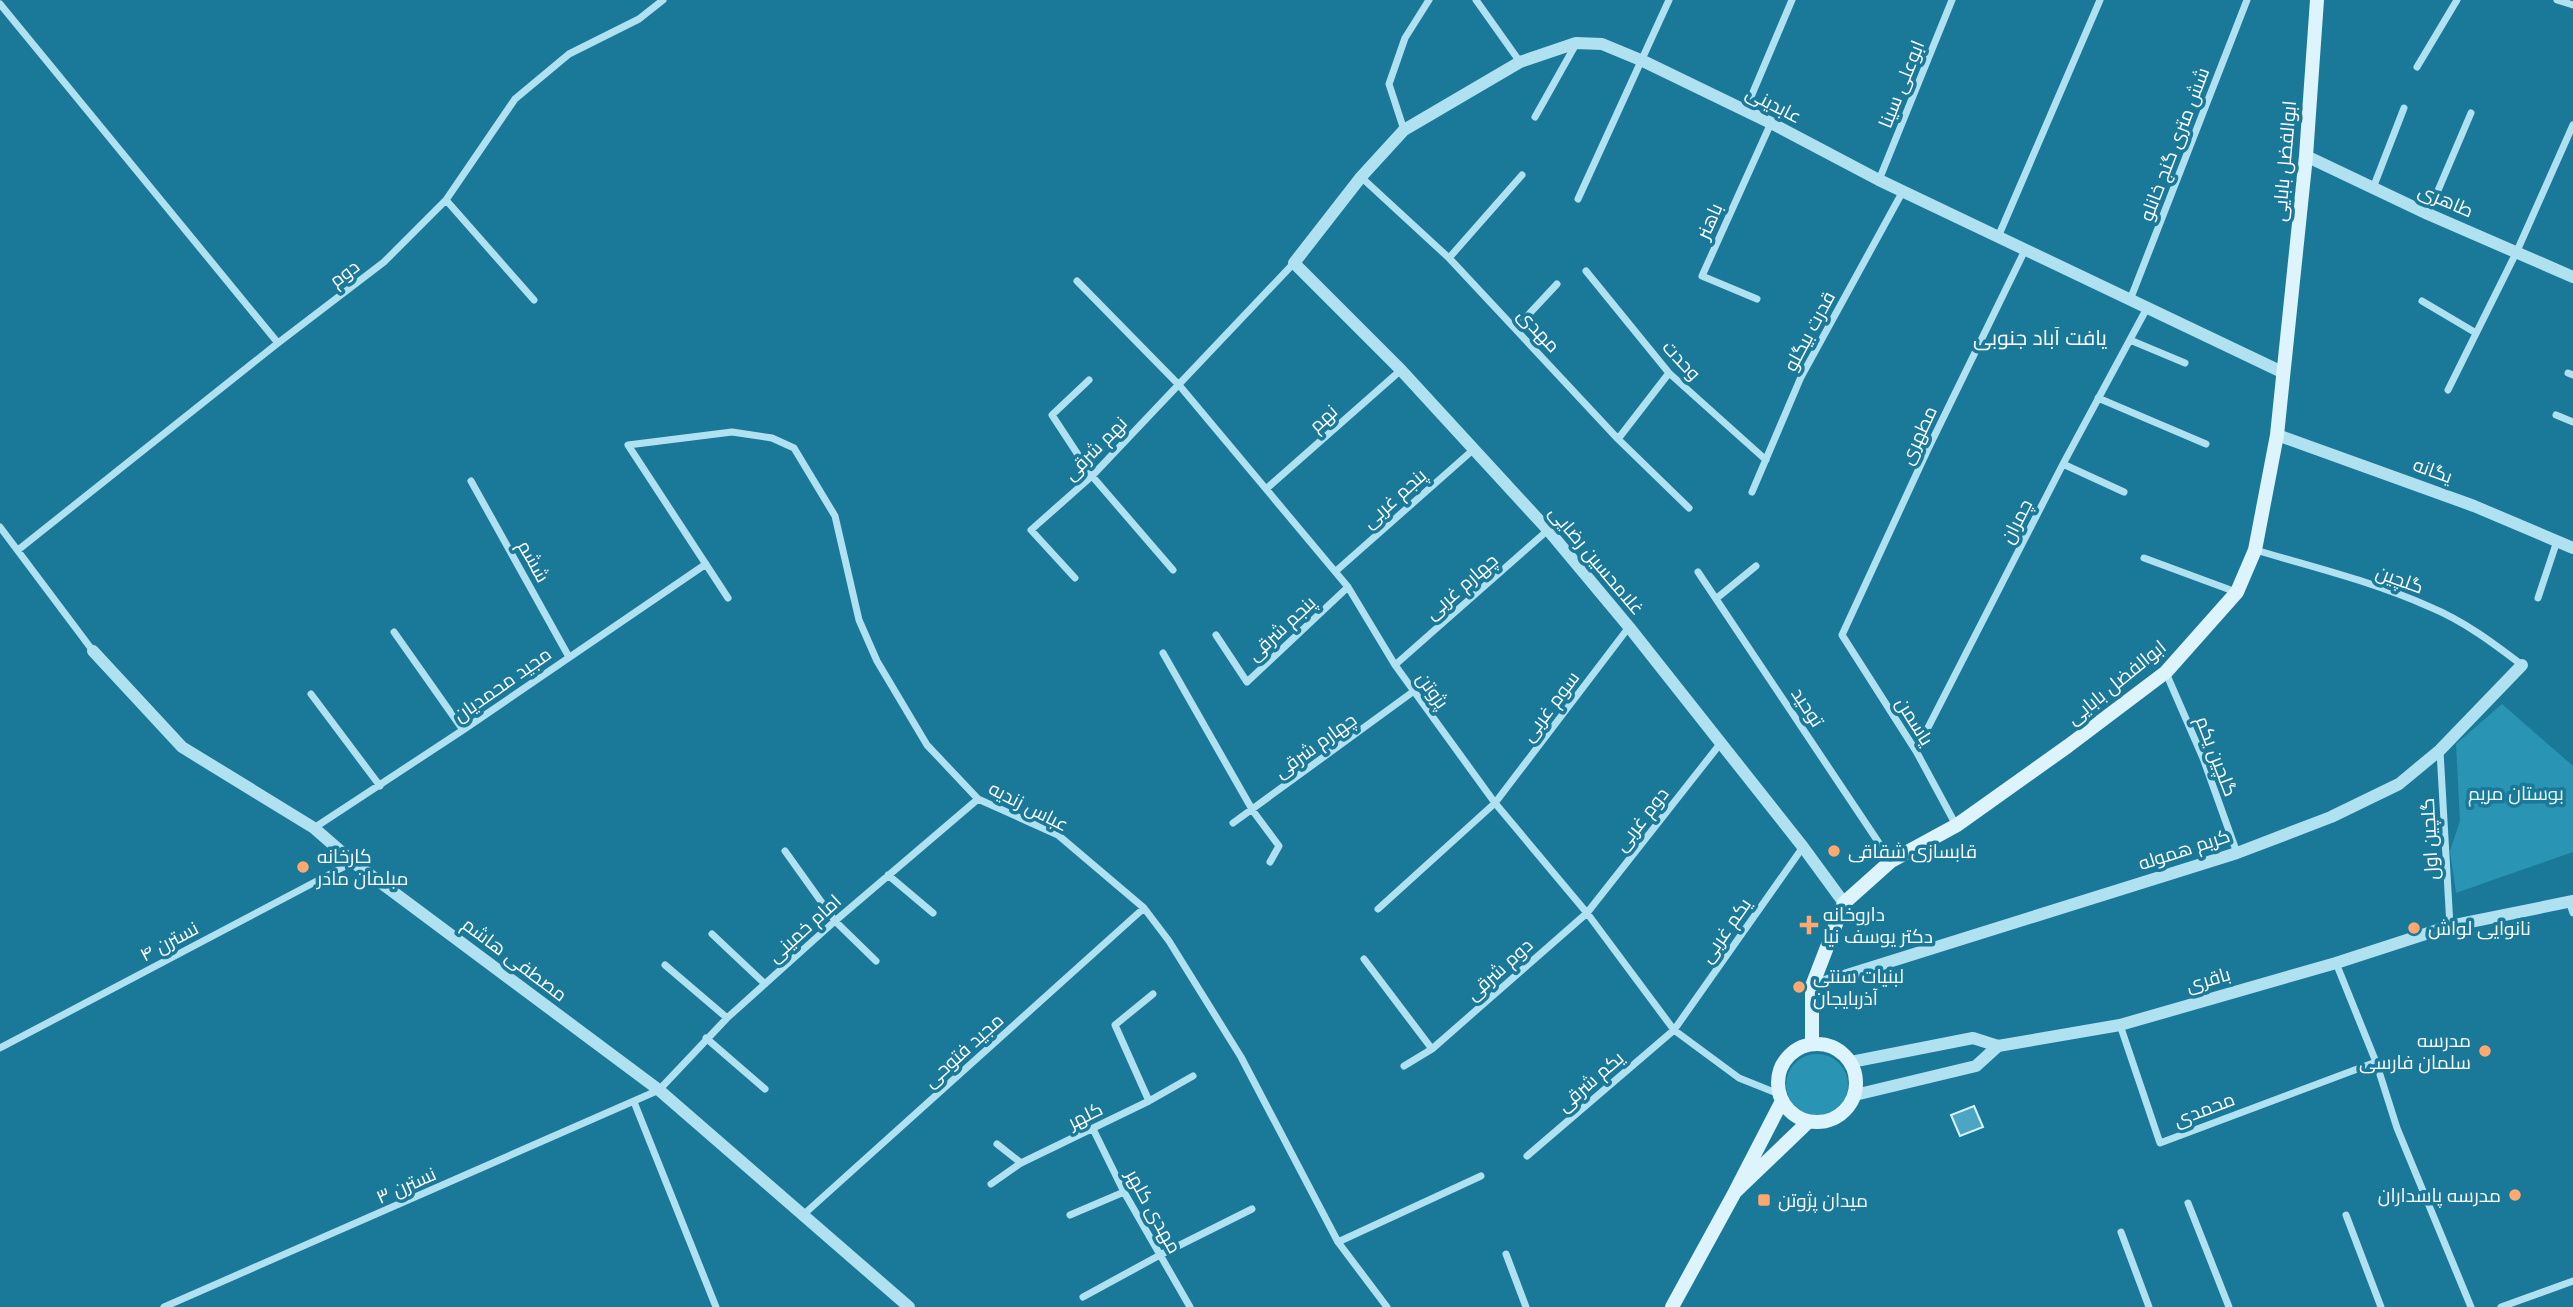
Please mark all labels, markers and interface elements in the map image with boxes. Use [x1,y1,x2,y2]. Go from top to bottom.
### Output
street label: ابوعلی سینا [1873,37,1929,131]
street label: شش متری گنج خانلو [2134,64,2216,225]
street label: عابدینی [1742,80,1806,128]
street label: ابوالفضل بابایی [2267,100,2301,222]
street label: طاهری [2415,178,2477,222]
street label: باهنر [1690,199,1728,244]
street label: دوم [324,254,365,294]
street label: قدرت بیگلو [1778,287,1840,375]
street label: مهدی [1513,303,1565,357]
district label: یافت آباد جنوبی [1973,324,2107,351]
street label: وحدت [1658,335,1706,385]
street label: نهم [1304,399,1344,438]
street label: مطهری [1894,402,1942,468]
street label: نهم شرقی [1058,411,1133,486]
street label: یگانه [2410,452,2456,487]
street label: پنجم غربی [1357,463,1432,535]
street label: چمران [1995,495,2038,548]
street label: غلامحسین رضایی [1544,500,1650,620]
street label: ششم [511,536,555,587]
street label: چهارم غربی [1419,548,1504,626]
street label: گلچین [2373,559,2427,600]
street label: پنجم شرقی [1242,590,1322,667]
street label: ابوالفضل بابایی [2061,635,2171,729]
street label: مجید محمدیان [448,641,556,727]
street label: سوم غربی [1516,666,1586,747]
street label: پژوتن [1411,667,1454,714]
street label: توحید [1786,683,1830,731]
street label: یاسمن [1891,692,1939,750]
street label: چهارم شرقی [1269,707,1362,785]
street label: گلچین یکم [2189,713,2243,800]
street label: عباس زندیه [985,776,1073,836]
park label: بوستان مریم [2468,781,2564,807]
street label: دوم غربی [1608,782,1675,857]
street label: گلچین اول [2415,797,2444,881]
street label: کریم هموله [2135,823,2234,877]
place label: قابسازی شقاقی [1848,839,1977,863]
marker: قابسازی شقاقی [1826,843,1842,859]
place label: کارخانه مبلمان مادر [316,844,408,890]
marker: کارخانه مبلمان مادر [295,859,311,875]
street label: امام خمینی [762,889,847,969]
street label: یکم غربی [1694,893,1758,968]
place label: داروخانه دکتر یوسف نیا [1823,902,1933,948]
street label: مصطفی هاشم [457,912,572,1008]
street label: نسترن ۴ [136,916,202,966]
place label: نانوایی لواش [2428,916,2531,940]
marker: داروخانه دکتر یوسف نیا [1801,917,1817,933]
marker: نانوایی لواش [2406,920,2422,936]
street label: دوم شرقی [1461,933,1539,1007]
street label: باقری [2183,961,2233,997]
place label: لبنیات سنتی آذربایجان [1813,964,1904,1010]
marker: لبنیات سنتی آذربایجان [1791,979,1807,995]
street label: مجید فتوحی [918,1008,1008,1092]
place label: مدرسه سلمان فارسی [2359,1028,2471,1074]
marker: مدرسه سلمان فارسی [2477,1043,2493,1059]
street label: یکم شرقی [1552,1046,1630,1118]
street label: محمدی [2170,1086,2238,1132]
street label: کلهر [1063,1096,1106,1134]
street label: نسترن ۳ [372,1161,440,1209]
street label: مهدی کلهر [1121,1164,1187,1257]
place label: مدرسه پاسداران [2378,1183,2501,1208]
marker: مدرسه پاسداران [2507,1187,2523,1203]
place label: میدان پژوتن [1778,1188,1868,1213]
marker: میدان پژوتن [1756,1192,1772,1208]

